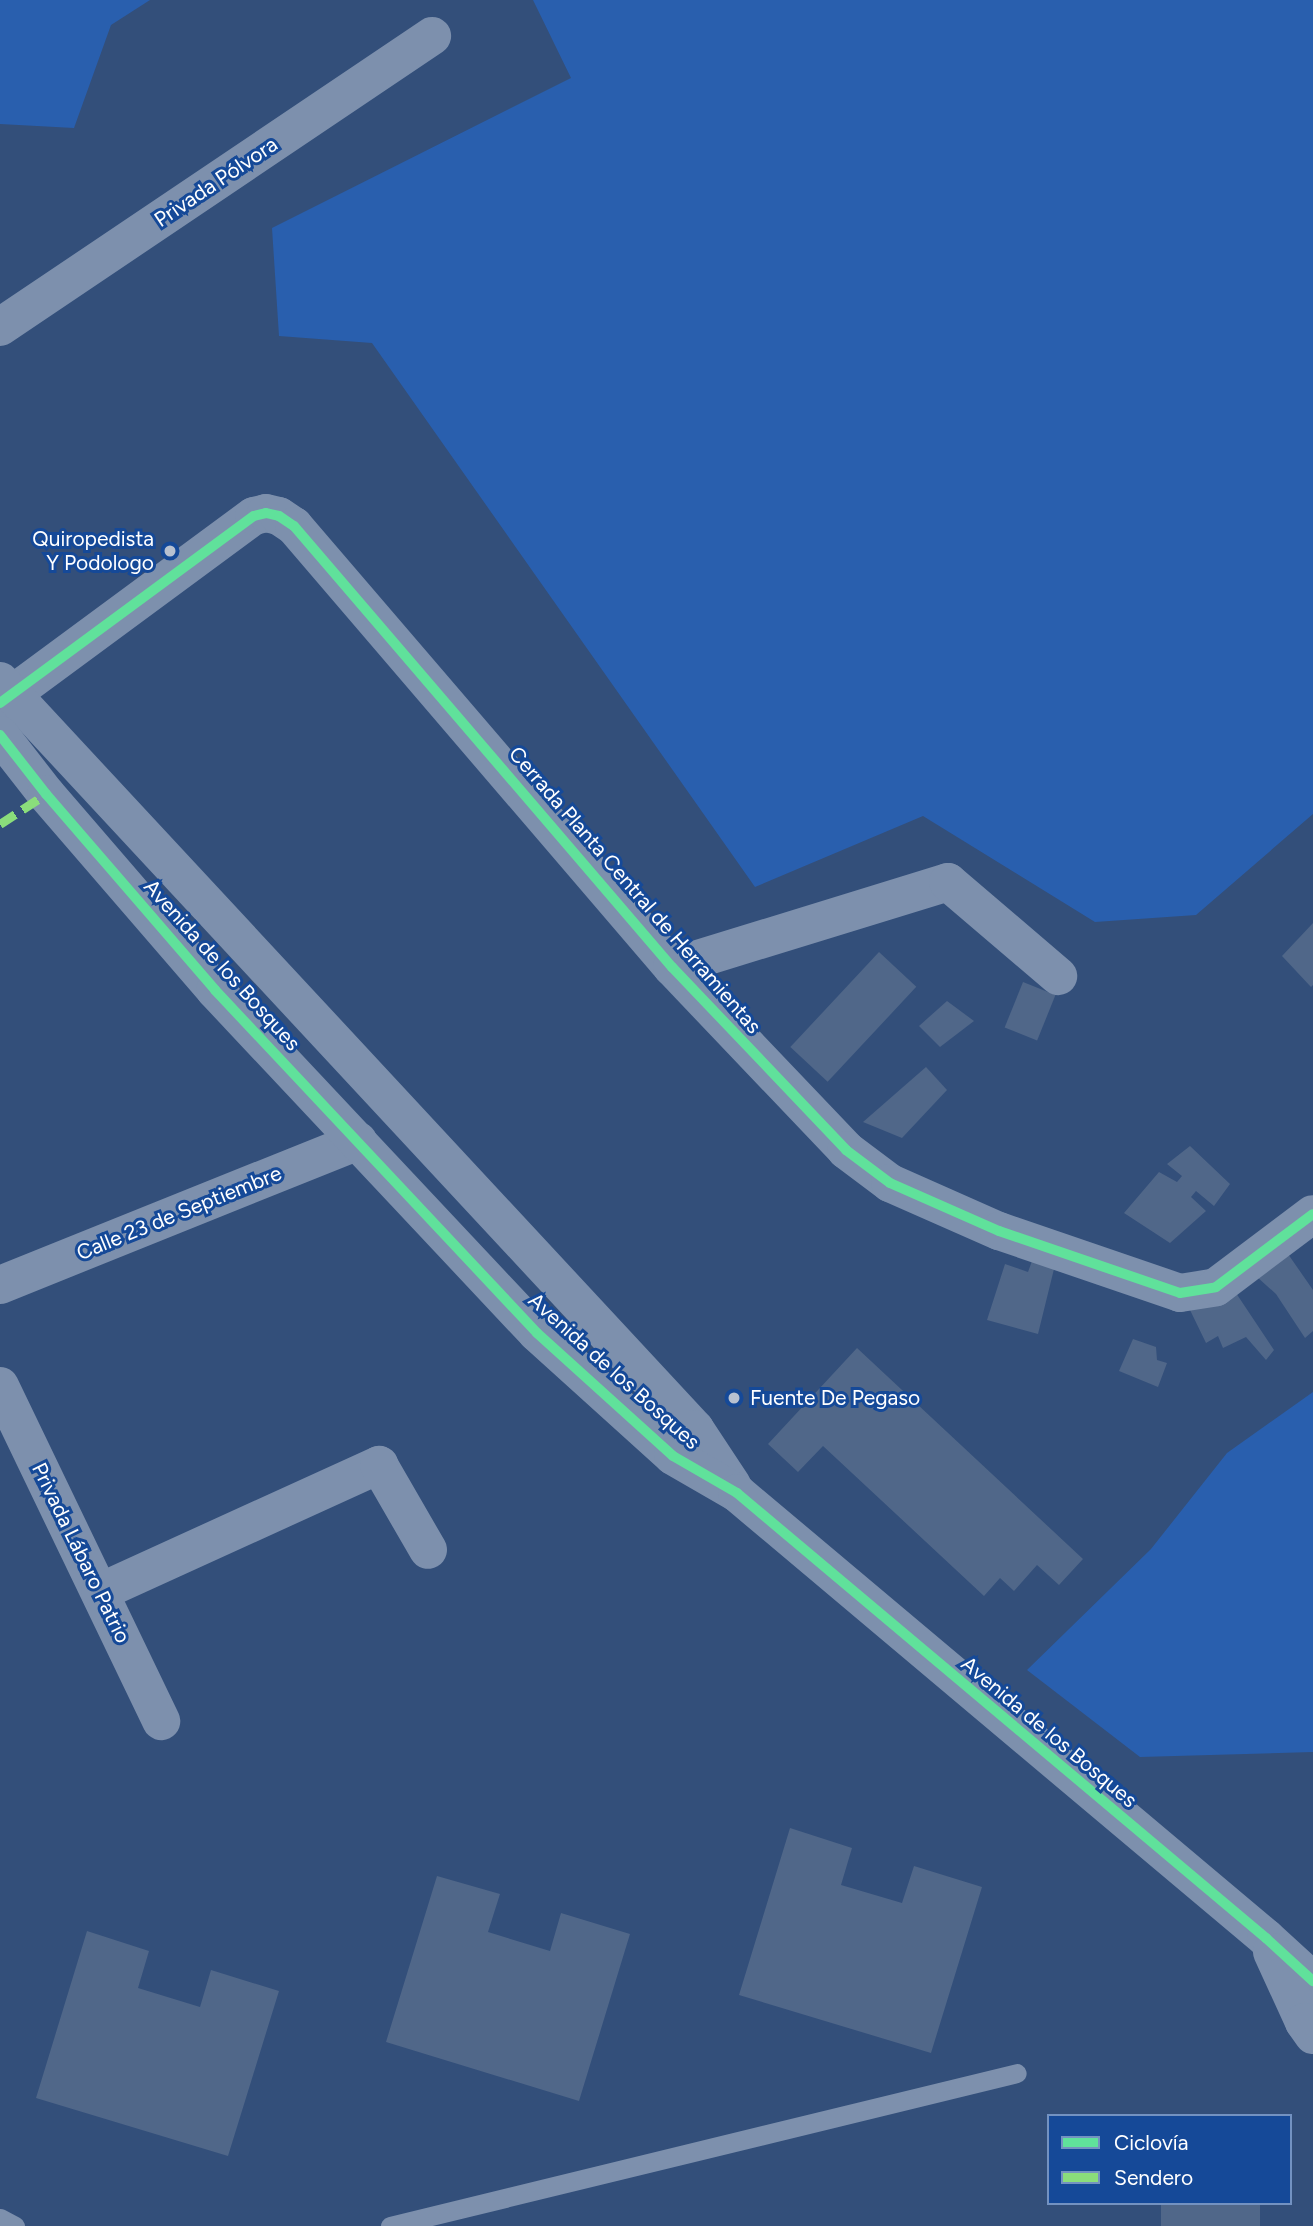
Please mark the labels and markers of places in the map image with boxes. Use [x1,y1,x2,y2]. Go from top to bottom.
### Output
place label: Quiropedista Y Podologo [32,526,154,576]
marker: Quiropedista Y Podologo [160,541,180,561]
place label: Fuente De Pegaso [750,1385,920,1411]
marker: Fuente De Pegaso [724,1388,744,1408]

